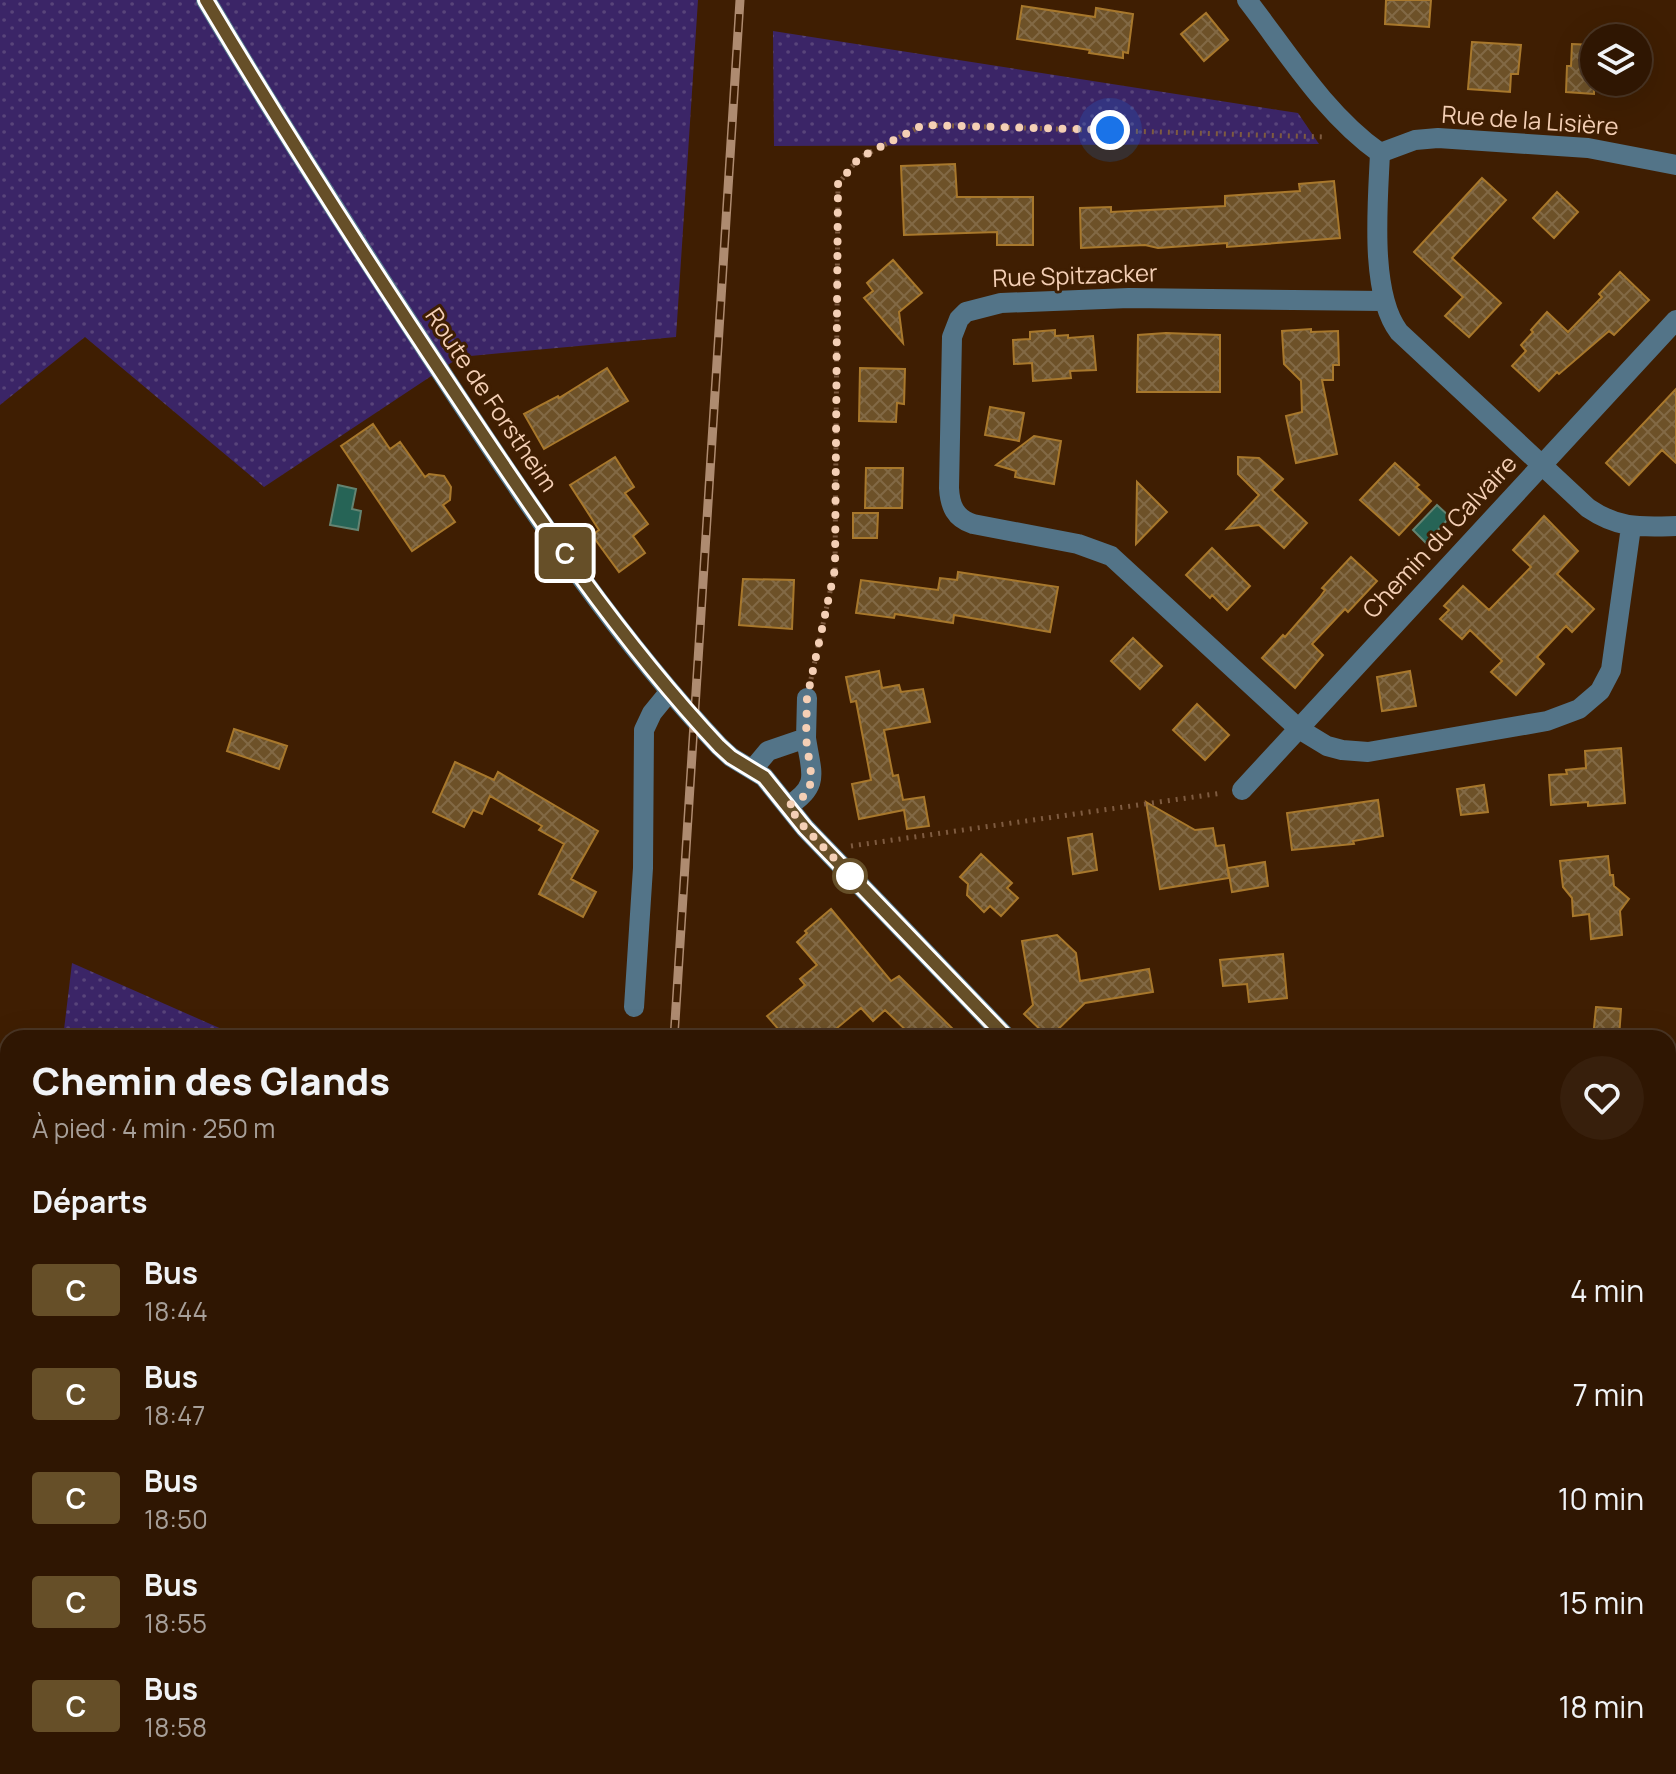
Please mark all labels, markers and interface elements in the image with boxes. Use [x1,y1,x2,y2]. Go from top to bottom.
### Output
map controls [1580,24,1652,96]
button: layers [1580,24,1652,96]
street label: Rue de la Lisière [1440,97,1620,142]
your location [1090,110,1130,150]
street label: Rue Spitzacker [992,255,1159,294]
street label: Route de Forstheim [418,301,566,498]
street label: Chemin du Calvaire [1354,447,1523,625]
line badge: C [539,527,591,579]
text: C [555,534,575,572]
unlabelled marker [833,859,867,893]
text: Chemin des Glands [32,1054,390,1106]
button: heart [1560,1056,1644,1140]
text: À pied · 4 min · 250 m [32,1110,275,1146]
text: Départs [32,1181,148,1222]
text: Bus [144,1252,198,1293]
text: 4 min [1570,1270,1644,1311]
text: C [66,1271,86,1309]
text: 18:44 [144,1293,208,1329]
text: Bus [144,1356,198,1397]
text: 7 min [1573,1374,1644,1415]
text: C [66,1375,86,1413]
text: 18:47 [144,1397,205,1433]
text: Bus [144,1460,198,1501]
text: 10 min [1558,1478,1644,1519]
text: C [66,1479,86,1517]
text: 18:50 [144,1501,208,1537]
text: Bus [144,1564,198,1605]
text: 15 min [1559,1582,1644,1623]
text: C [66,1583,86,1621]
text: 18:55 [144,1605,207,1641]
text: Bus [144,1668,198,1709]
text: 18 min [1559,1686,1644,1727]
text: C [66,1687,86,1725]
text: 18:58 [144,1709,207,1745]

